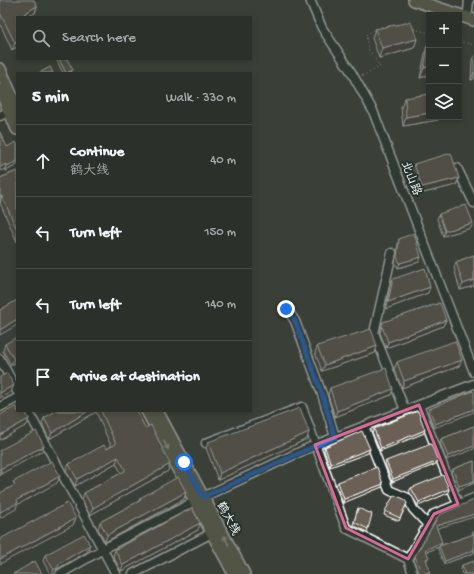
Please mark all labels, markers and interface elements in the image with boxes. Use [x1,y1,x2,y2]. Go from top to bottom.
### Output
map controls [426,12,462,120]
button: + [426,12,462,48]
search box [16,16,252,60]
icon: search [30,27,52,49]
text: Search here [62,29,136,47]
button: − [426,48,462,84]
button: layers [426,84,462,120]
text: 5 min [32,88,69,108]
text: Walk · 330 m [166,91,236,106]
text: Continue [70,143,124,161]
icon: ahead [32,150,54,172]
text: 40 m [210,153,236,168]
street label: 北山路 [397,159,424,198]
text: 鹤大线 [70,164,109,179]
icon: left [32,222,54,244]
text: Turn left [70,224,121,242]
text: 150 m [204,225,236,240]
icon: left [32,294,54,316]
text: Turn left [70,296,121,314]
text: 140 m [205,297,236,312]
route end [277,300,295,318]
icon: arrive [32,366,54,388]
text: Arrive at destination [70,368,200,386]
one-way arrow [162,440,169,451]
route start [175,453,193,471]
street label: 鹤大线 [213,499,244,538]
one-way arrow [222,534,229,545]

